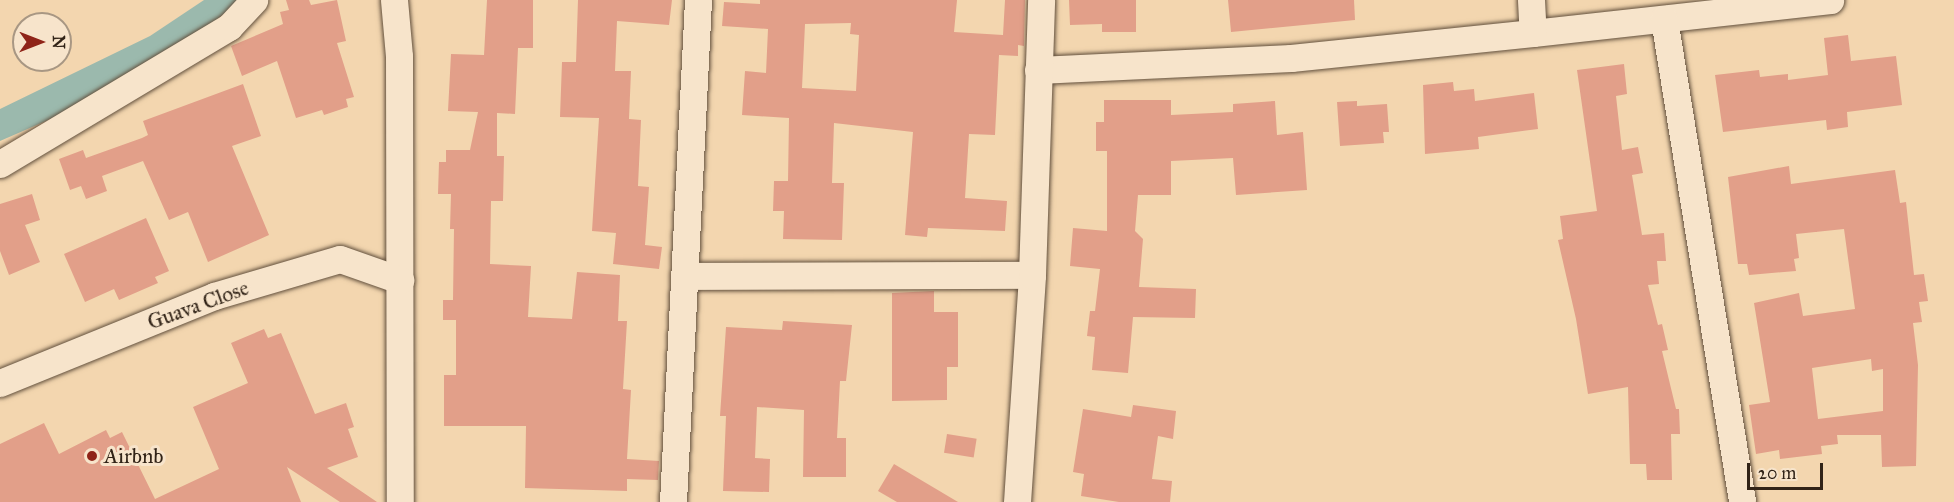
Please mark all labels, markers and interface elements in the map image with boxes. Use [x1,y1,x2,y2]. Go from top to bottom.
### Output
north arrow [12,12,72,72]
text: N [49,35,68,49]
street label: Guava Close [144,275,252,335]
place label: Airbnb [104,443,163,469]
marker: Airbnb [85,449,99,463]
scale bar [1750,451,1826,489]
text: 20 m [1758,462,1796,484]

